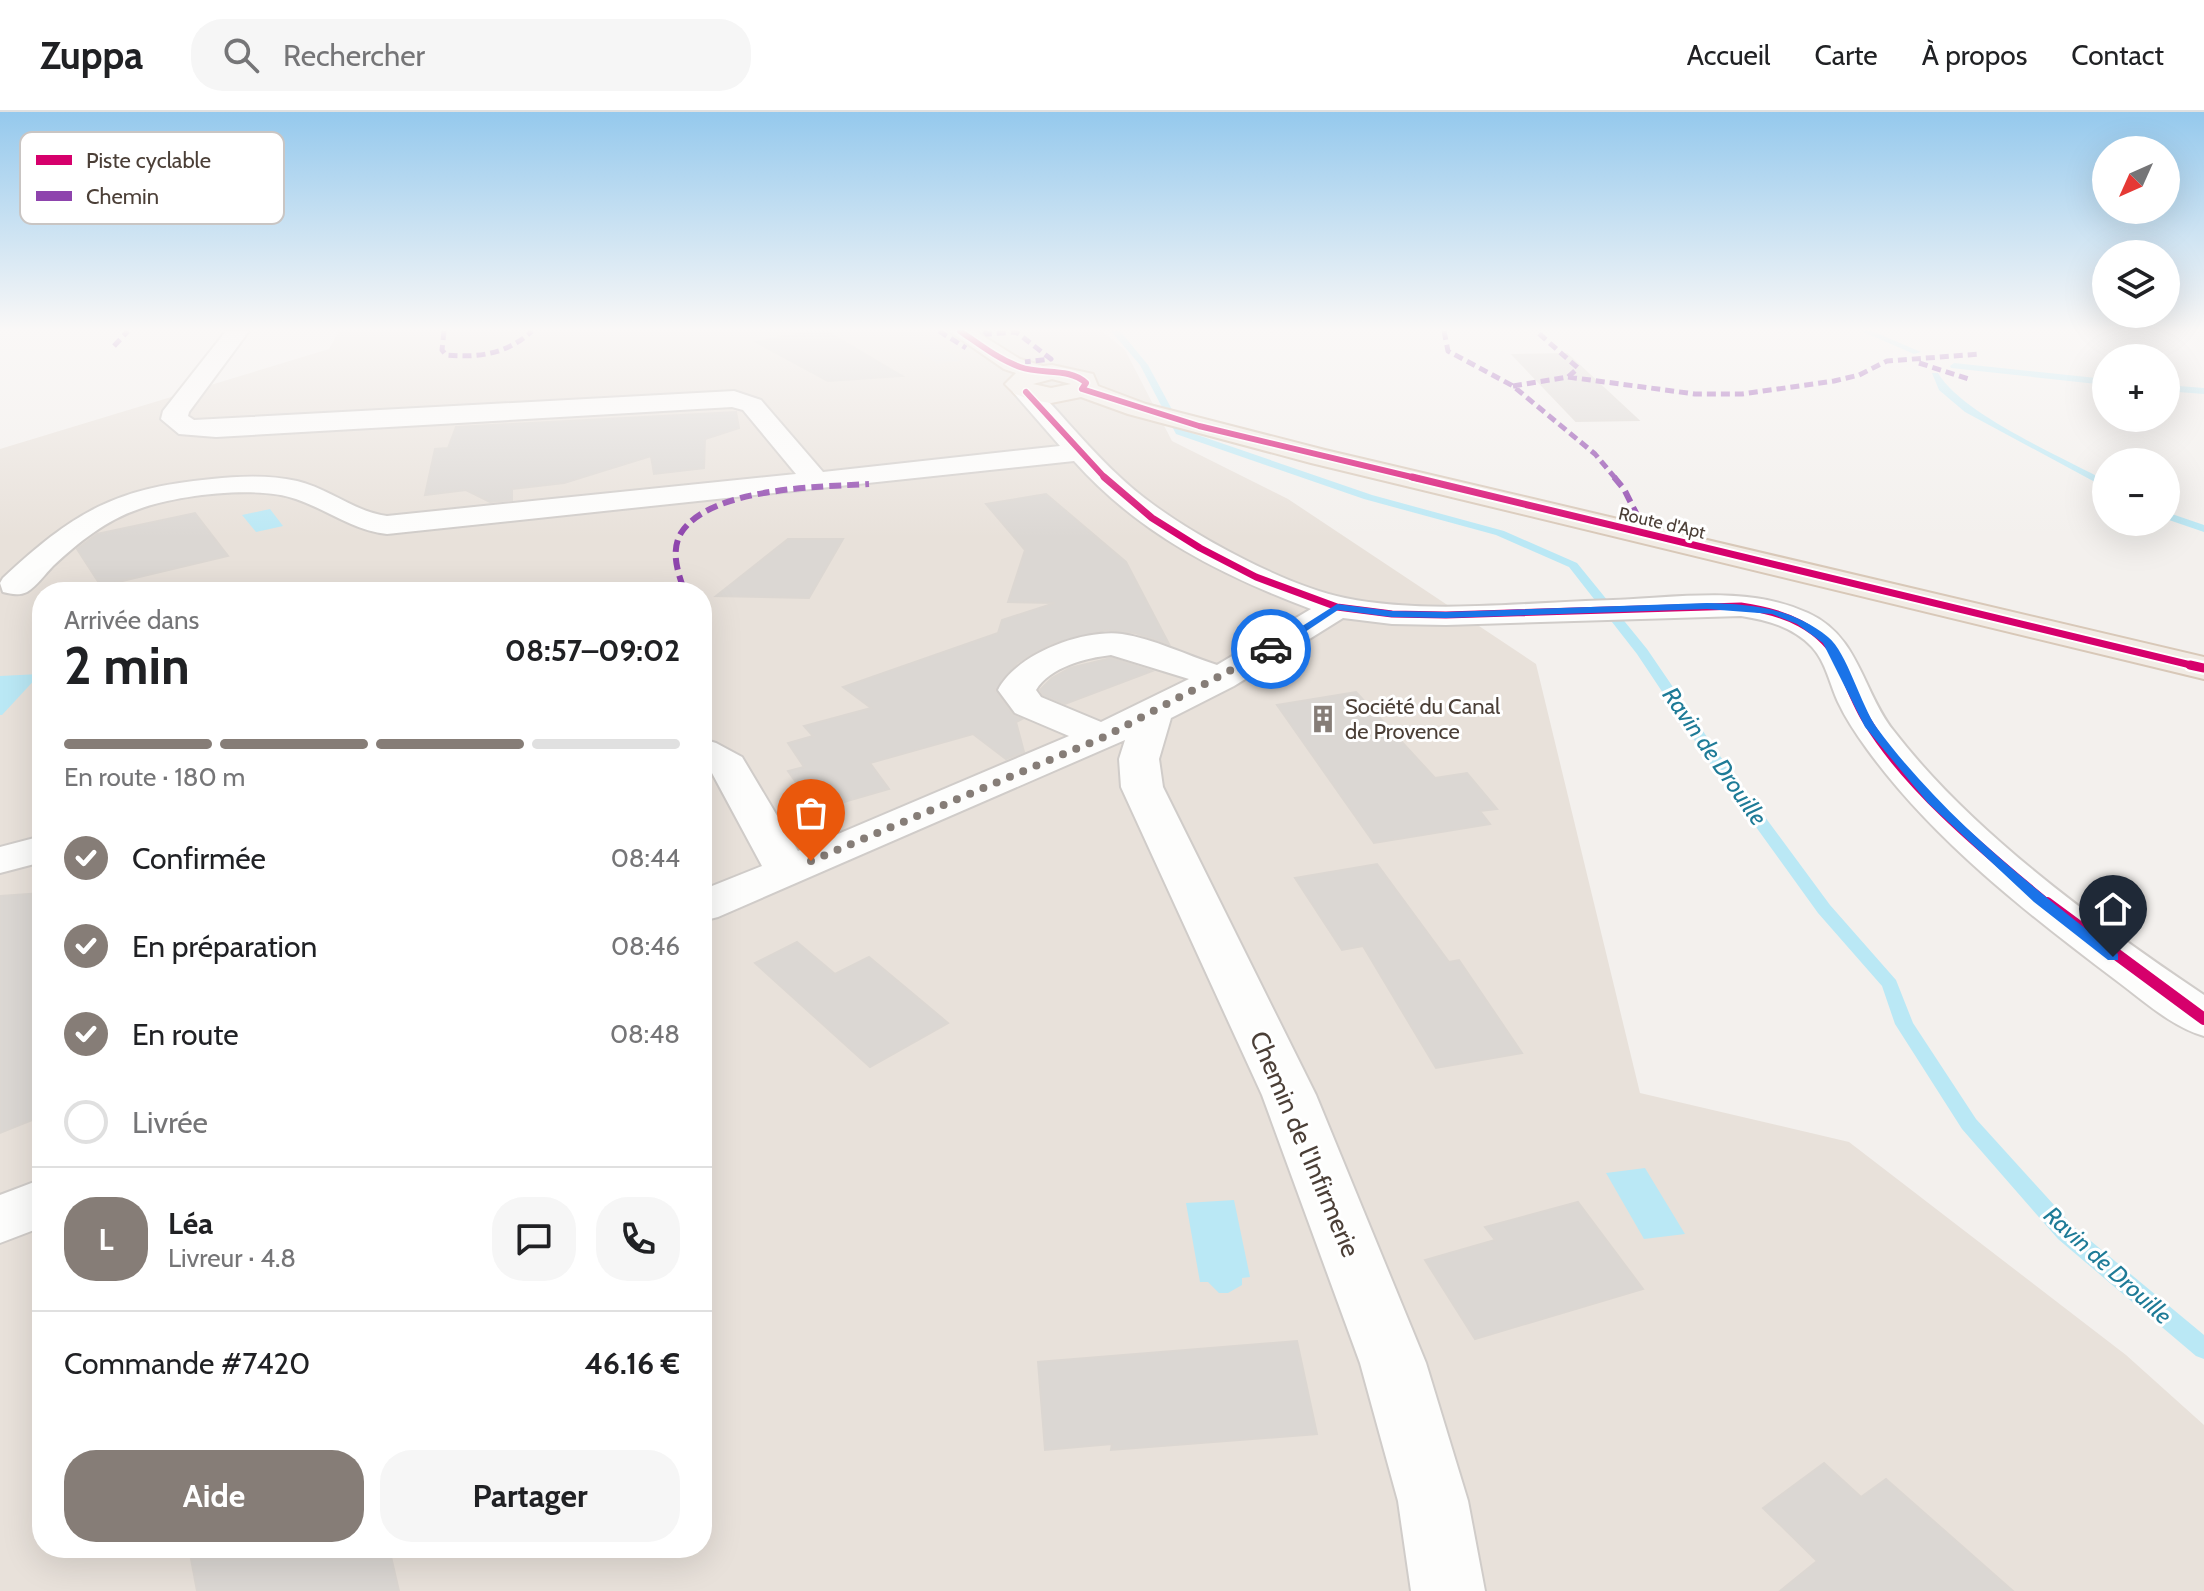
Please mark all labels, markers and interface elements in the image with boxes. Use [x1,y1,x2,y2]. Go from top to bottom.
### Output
search box [191,19,751,91]
text: Zuppa [40,32,143,79]
icon: search [219,33,263,77]
text: Rechercher [283,37,425,74]
text: Accueil [1687,38,1770,72]
text: Carte [1814,38,1878,72]
text: À propos [1922,38,2027,72]
text: Contact [2071,38,2164,72]
legend [20,132,284,224]
north arrow [2092,136,2180,224]
map controls [2092,136,2180,536]
text: Piste cyclable [86,147,211,174]
text: Chemin [86,183,159,210]
button: layers [2092,240,2180,328]
button: + [2092,344,2180,432]
button: − [2092,448,2180,536]
street label: Route d'Apt [1616,502,1708,544]
text: Arrivée dans [64,604,199,636]
courier [1231,609,1311,689]
icon: car [1249,627,1293,671]
text: 08:57–09:02 [505,632,680,669]
text: 2 min [64,634,190,697]
water label: Ravin de Drouille [1657,681,1773,831]
place label: Société du Canal de Provence [1345,693,1501,745]
building icon: Société du Canal de Provence [1308,704,1338,734]
text: En route · 180 m [64,761,245,793]
pin [777,779,845,861]
icon: bag [789,791,833,835]
icon: check [64,836,108,880]
text: Confirmée [132,840,266,877]
text: 08:44 [611,842,680,874]
pin [2079,875,2147,957]
icon: home [2091,887,2135,931]
icon: check [64,924,108,968]
text: En préparation [132,928,317,965]
text: 08:46 [611,930,680,962]
icon: check [64,1012,108,1056]
text: En route [132,1016,239,1053]
text: 08:48 [610,1018,680,1050]
street label: Chemin de l'Infirmerie [1243,1026,1367,1262]
text: Livrée [132,1104,208,1141]
button: chat [492,1197,576,1281]
button: phone [596,1197,680,1281]
water label: Ravin de Drouille [2038,1200,2178,1330]
text: Léa [168,1205,213,1242]
text: L [98,1221,114,1258]
text: Livreur · 4.8 [168,1242,296,1274]
text: Commande #7420 [64,1345,310,1382]
text: 46.16 € [584,1345,680,1382]
button: Aide [64,1450,364,1542]
button: Partager [380,1450,680,1542]

